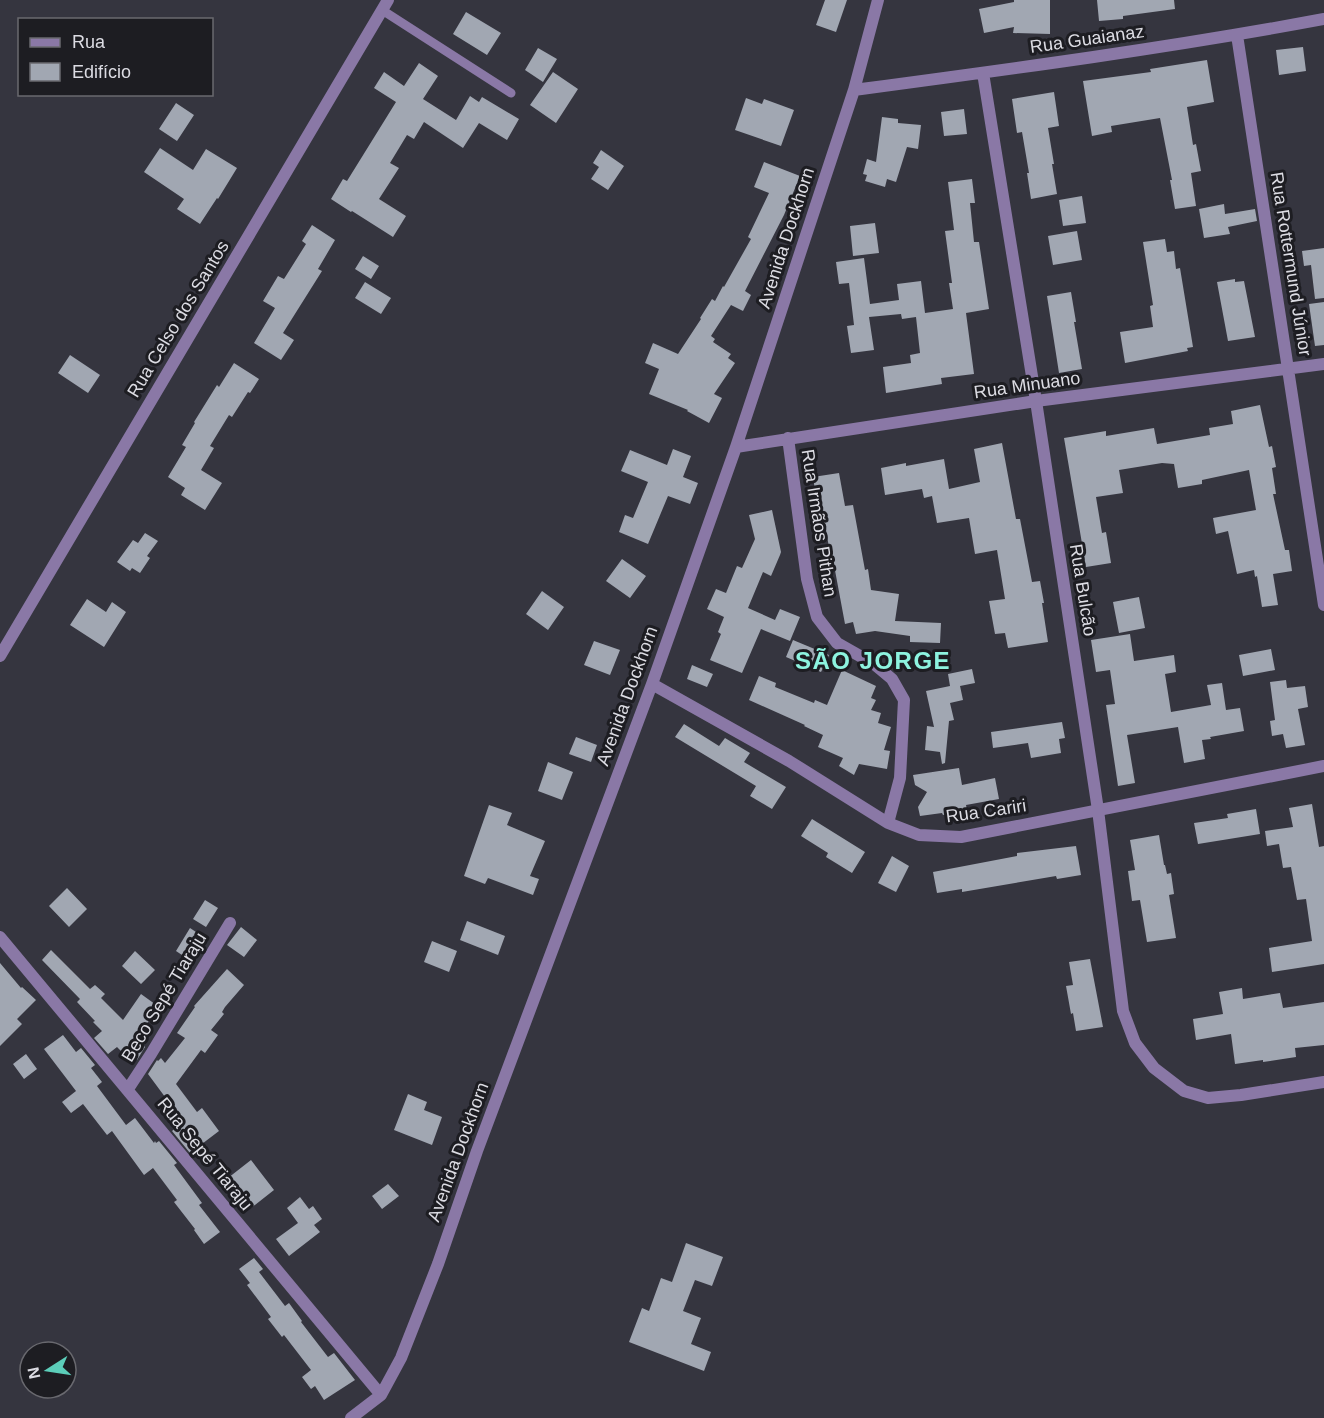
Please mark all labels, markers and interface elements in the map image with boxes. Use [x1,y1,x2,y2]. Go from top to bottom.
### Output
legend [18,18,213,96]
street label: Rua Guaianaz [1029,21,1145,57]
text: Rua [72,32,106,52]
text: Edifício [72,62,131,82]
street label: Avenida Dockhorn [754,165,818,311]
street label: Rua Rottermund Júnior [1267,171,1315,357]
street label: Rua Celso dos Santos [123,237,233,401]
street label: Rua Minuano [973,368,1081,402]
street label: Rua Irmãos Pithan [797,448,841,598]
street label: Rua Bulcão [1066,542,1100,638]
street label: Avenida Dockhorn [593,624,661,768]
district label: SÃO JORGE [795,647,951,674]
street label: Rua Cariri [944,795,1028,827]
street label: Beco Sepé Tiaraju [118,929,210,1065]
street label: Avenida Dockhorn [424,1080,492,1224]
street label: Rua Sepé Tiaraju [153,1094,257,1214]
north arrow [18,1340,78,1400]
text: N [24,1366,43,1380]

